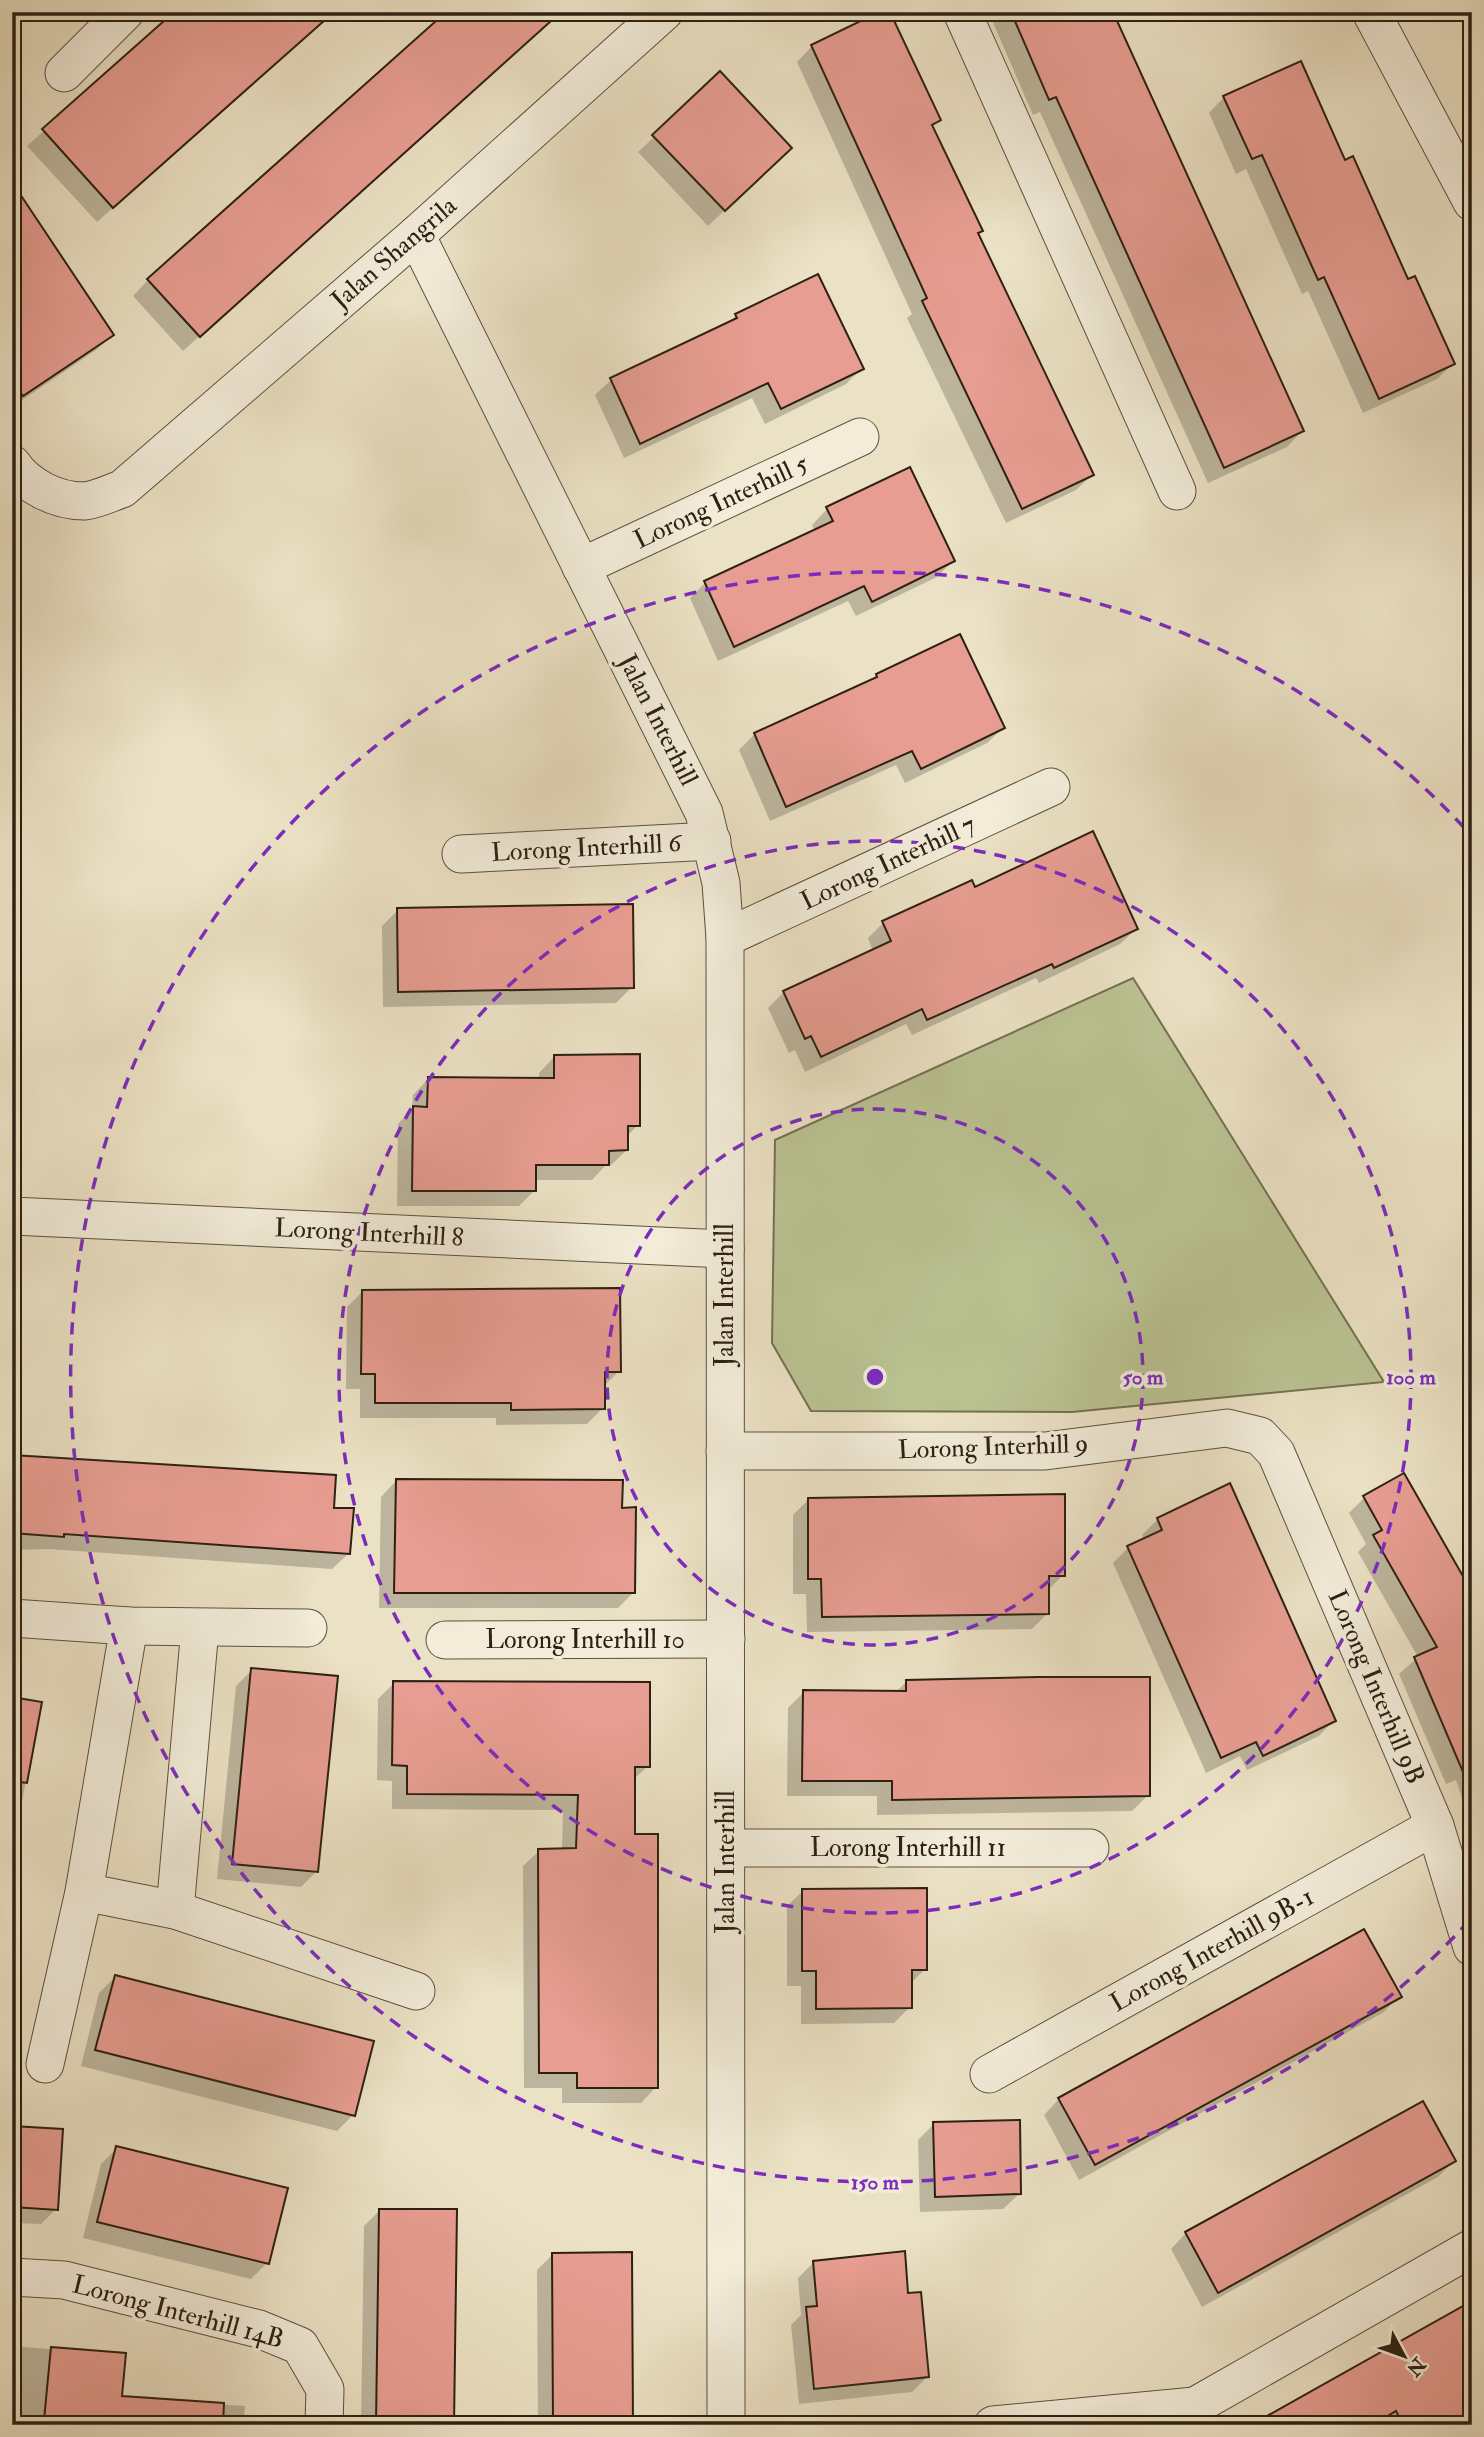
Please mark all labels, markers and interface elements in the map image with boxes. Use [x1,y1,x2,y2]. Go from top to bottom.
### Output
street label: Jalan Shangrila [324,190,464,317]
street label: Lorong Interhill 5 [629,447,814,556]
street label: Jalan Interhill [611,648,705,791]
street label: Lorong Interhill 7 [796,808,981,917]
street label: Lorong Interhill 6 [490,827,684,869]
street label: Lorong Interhill 8 [274,1212,464,1254]
street label: Jalan Interhill [709,1223,741,1368]
text: 50 m [1123,1364,1164,1391]
text: 100 m [1386,1364,1437,1391]
centre of rings [863,1365,887,1389]
street label: Lorong Interhill 9 [897,1428,1089,1466]
street label: Lorong Interhill 9B [1321,1585,1431,1789]
street label: Lorong Interhill 10 [485,1624,685,1656]
street label: Jalan Interhill [710,1790,742,1935]
street label: Lorong Interhill 11 [810,1832,1006,1864]
street label: Lorong Interhill 9B-1 [1105,1881,1319,2019]
text: 150 m [851,2169,900,2196]
street label: Lorong Interhill 14B [69,2268,287,2356]
north arrow [1368,2322,1438,2392]
text: N [1401,2351,1431,2382]

